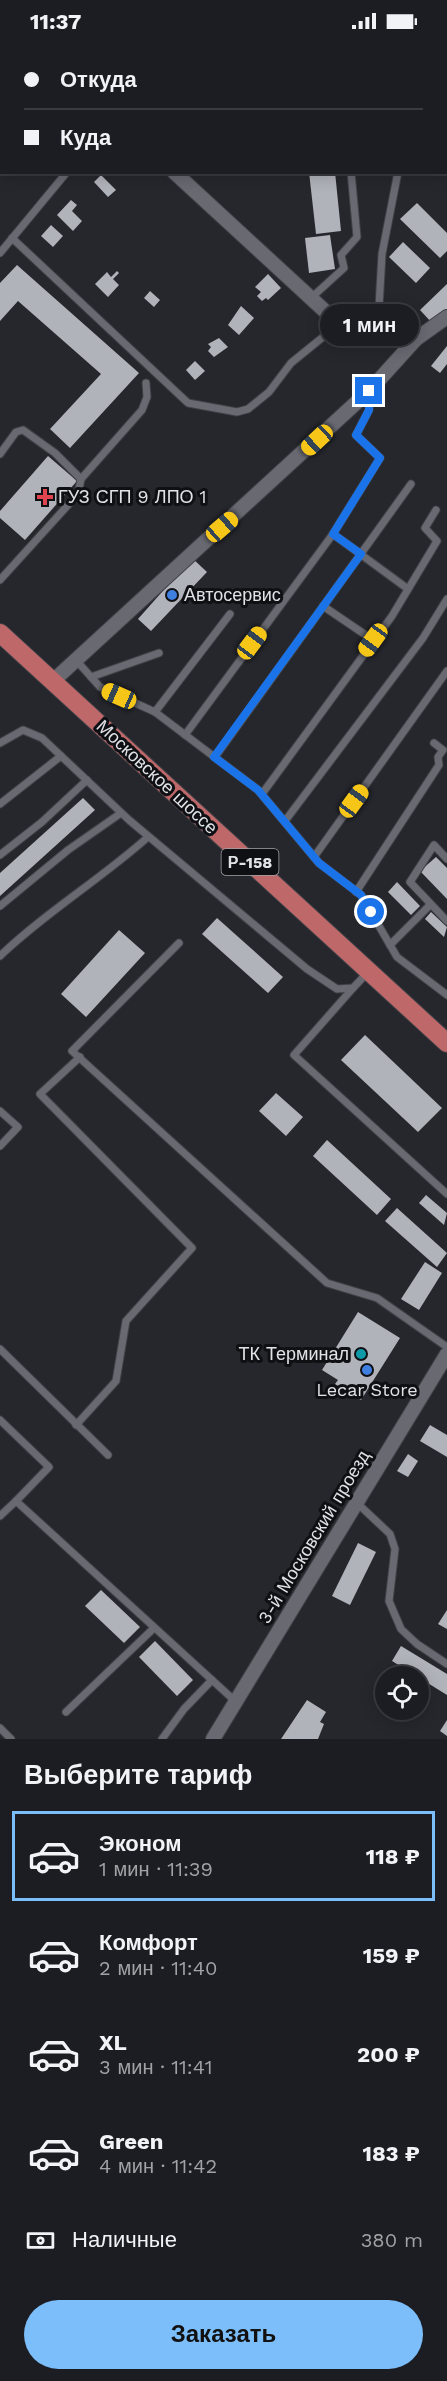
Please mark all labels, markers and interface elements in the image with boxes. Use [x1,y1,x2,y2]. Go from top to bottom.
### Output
text: 11:37 [30,9,81,34]
text: Откуда [60,67,137,92]
text: Куда [60,125,111,150]
callout: 1 мин [320,304,418,346]
text: 1 мин [343,313,396,337]
route end [355,377,382,404]
car [298,421,336,459]
place label: ГУЗ СГП 9 ЛПО 1 [58,486,206,507]
marker: ГУЗ СГП 9 ЛПО 1 [36,488,54,506]
car [203,508,241,546]
place label: Автосервис [184,584,281,605]
marker: Автосервис [165,588,179,602]
car [355,620,391,660]
car [234,623,270,663]
car [99,680,139,712]
street label: Московское шоссе [93,715,222,838]
car [336,781,372,821]
road number: Р-158 [222,849,278,875]
route start [357,898,384,925]
place label: ТК Терминал [238,1343,349,1364]
marker: ТК Терминал [354,1347,368,1361]
marker: Lecar Store [360,1363,374,1377]
place label: Lecar Store [316,1379,418,1400]
street label: 3-й Московский проезд [253,1446,374,1627]
map controls [375,1666,429,1720]
button: locate [375,1666,429,1720]
text: Выберите тариф [24,1759,252,1791]
icon: car [27,1829,81,1883]
text: Эконом [99,1831,182,1856]
text: 118 ₽ [366,1844,420,1869]
text: 1 мин · 11:39 [99,1857,213,1881]
icon: car [27,1928,81,1982]
text: Комфорт [99,1930,198,1955]
text: 159 ₽ [363,1943,420,1968]
text: 2 мин · 11:40 [99,1956,217,1980]
icon: car [27,2027,81,2081]
text: XL [99,2030,127,2055]
text: 200 ₽ [357,2042,420,2067]
text: 3 мин · 11:41 [99,2055,212,2079]
icon: car [27,2126,81,2180]
text: Green [99,2129,163,2154]
text: 183 ₽ [362,2141,420,2166]
text: 4 мин · 11:42 [99,2154,217,2178]
icon: cash [24,2224,57,2257]
text: Наличные [72,2227,177,2252]
text: 380 m [361,2228,423,2252]
button: Заказать [24,2300,423,2369]

